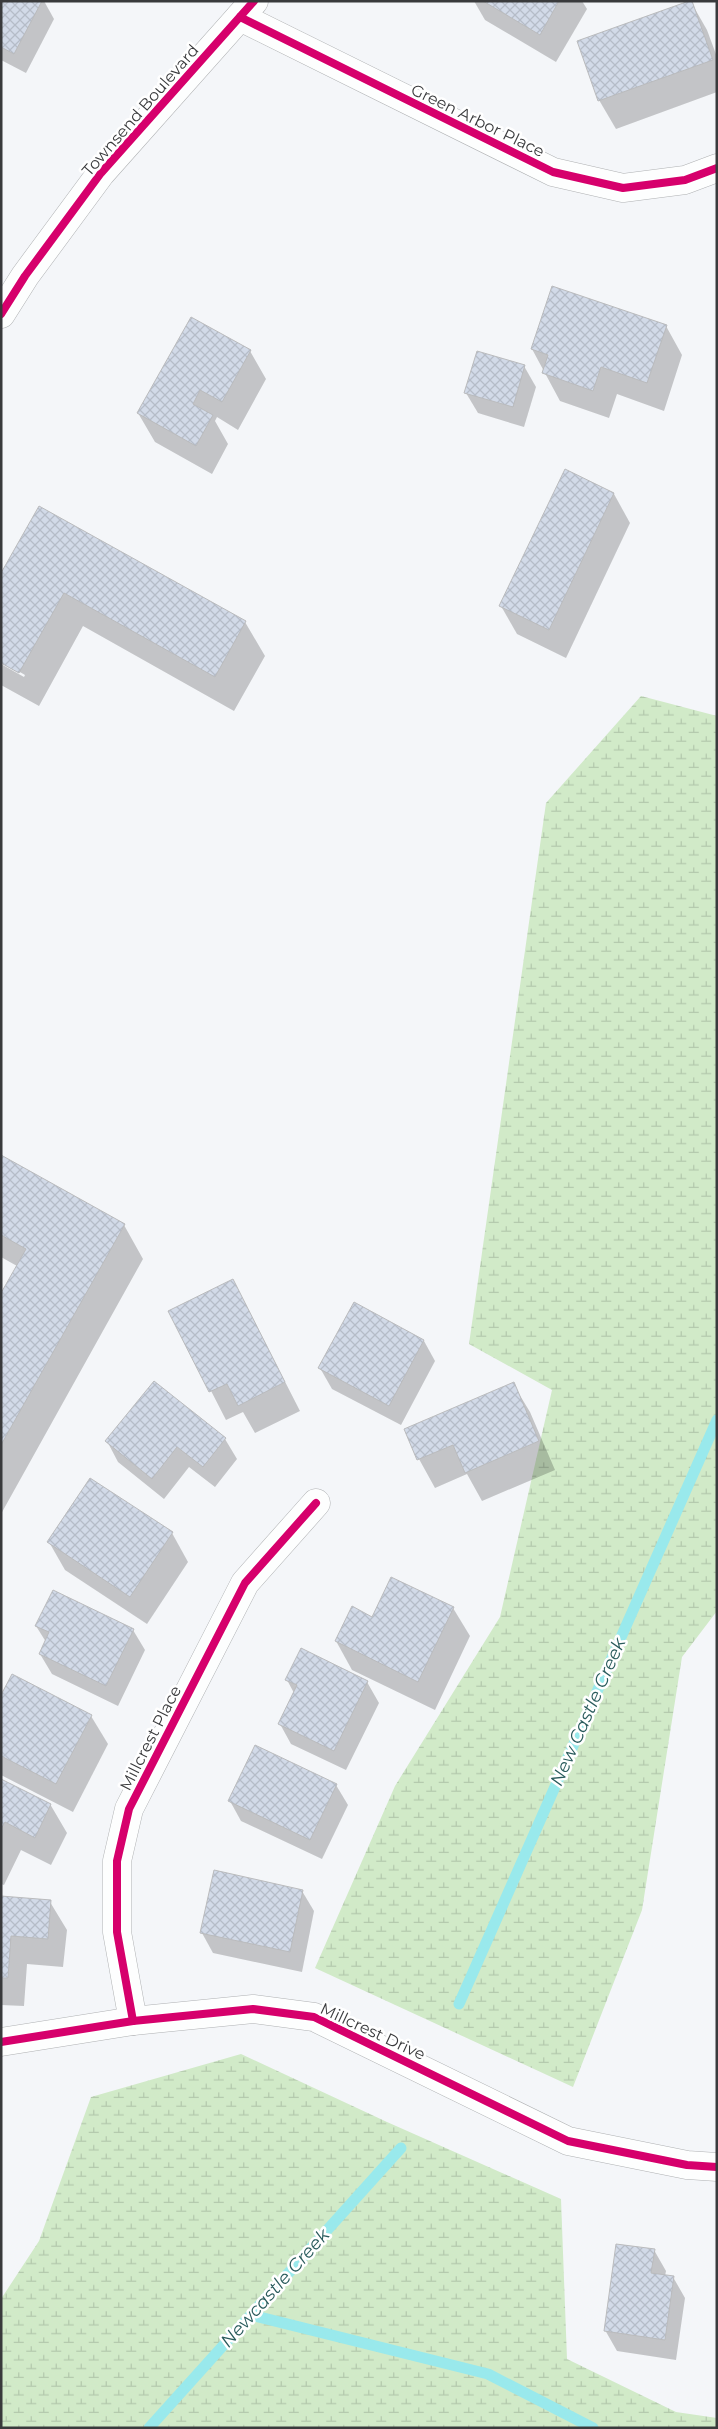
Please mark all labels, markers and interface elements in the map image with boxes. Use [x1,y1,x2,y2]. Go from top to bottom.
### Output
street label: Townsend Boulevard [78,41,203,180]
street label: Green Arbor Place [408,80,548,161]
water label: New Castle Creek [546,1633,631,1789]
street label: Millcrest Place [116,1683,185,1794]
street label: Millcrest Drive [317,1999,428,2064]
water label: Newcastle Creek [216,2223,335,2352]

